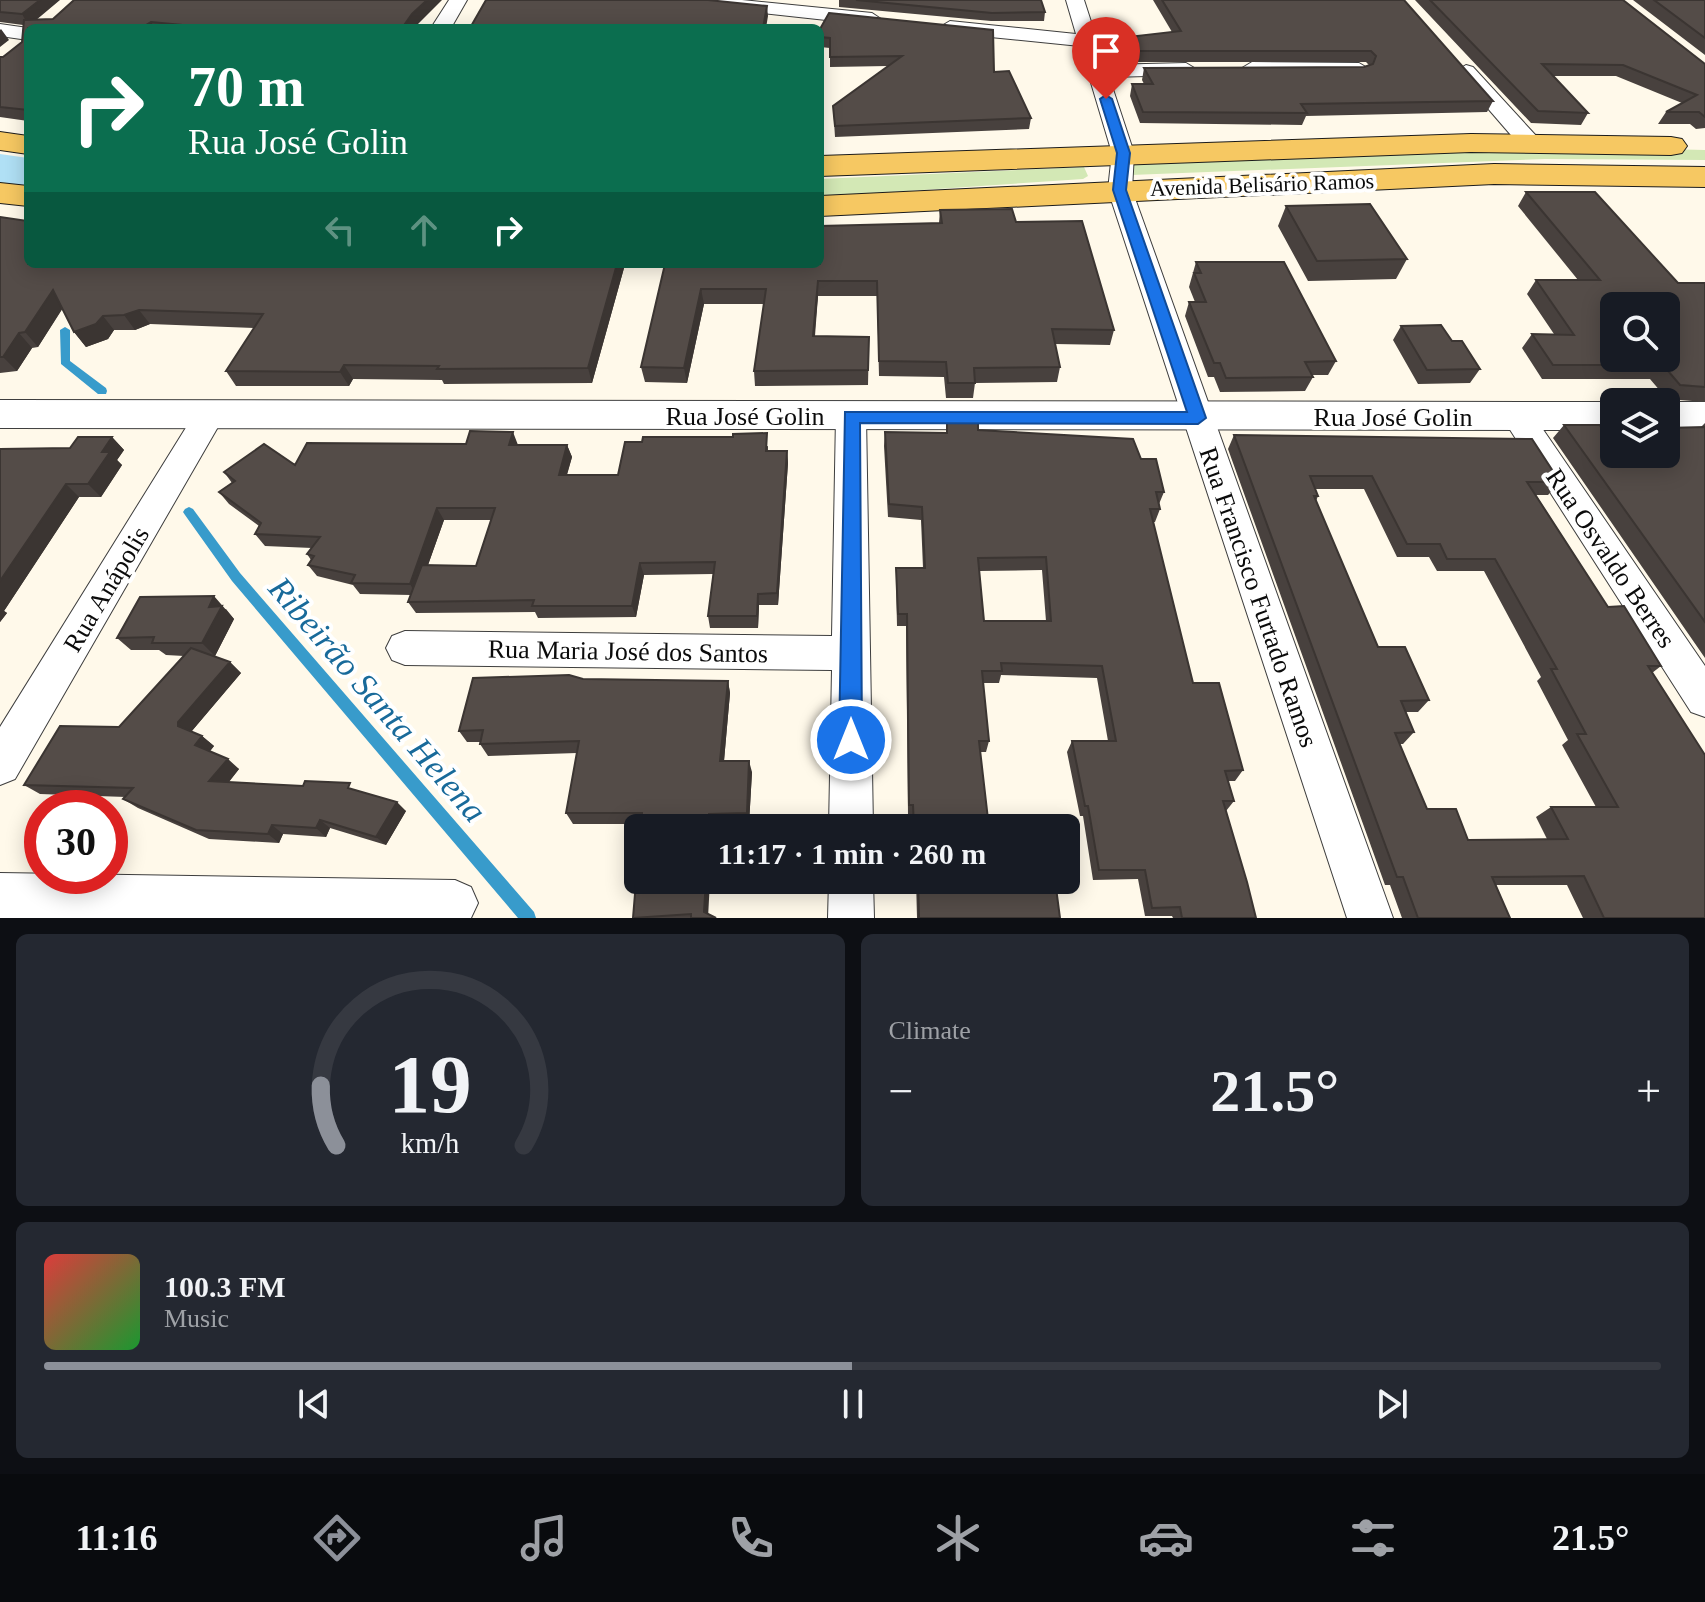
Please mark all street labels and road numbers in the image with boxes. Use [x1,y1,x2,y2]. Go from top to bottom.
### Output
street label: Avenida Belisário Ramos [1149,168,1375,201]
street label: Rua José Golin [666,402,824,431]
street label: Rua José Golin [1314,403,1472,432]
street label: Rua Francisco Furtado Ramos [1193,443,1324,751]
street label: Rua Osvaldo Berres [1540,463,1681,653]
street label: Rua Anápolis [58,521,155,657]
street label: Rua Maria José dos Santos [488,635,768,668]

